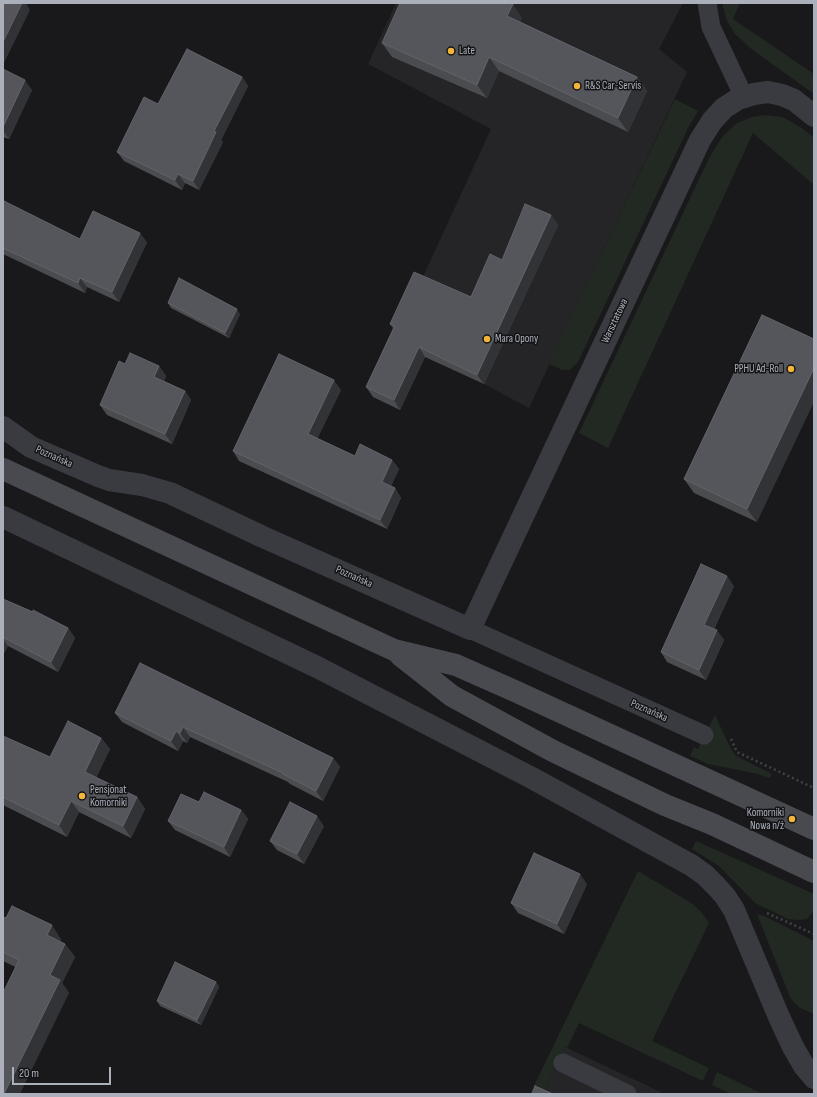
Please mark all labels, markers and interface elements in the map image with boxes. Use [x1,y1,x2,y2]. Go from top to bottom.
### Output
place label: Late [459,44,475,58]
marker: Late [446,46,456,56]
place label: R&S Car-Servis [585,79,641,93]
marker: R&S Car-Servis [572,81,582,91]
street label: Warsztatowa [599,297,631,345]
place label: Mara Opony [495,332,538,346]
marker: Mara Opony [482,334,492,344]
place label: PPHU Ad-Roll [734,362,783,376]
marker: PPHU Ad-Roll [786,364,796,374]
street label: Poznańska [33,443,75,471]
street label: Poznańska [333,563,375,591]
street label: Poznańska [628,697,670,725]
place label: Pensjonat Komorniki [90,783,127,809]
marker: Pensjonat Komorniki [77,791,87,801]
place label: Komorniki Nowa n/ż [747,806,784,832]
marker: Komorniki Nowa n/ż [787,814,797,824]
scale bar [14,1059,113,1085]
text: 20 m [19,1066,39,1081]

